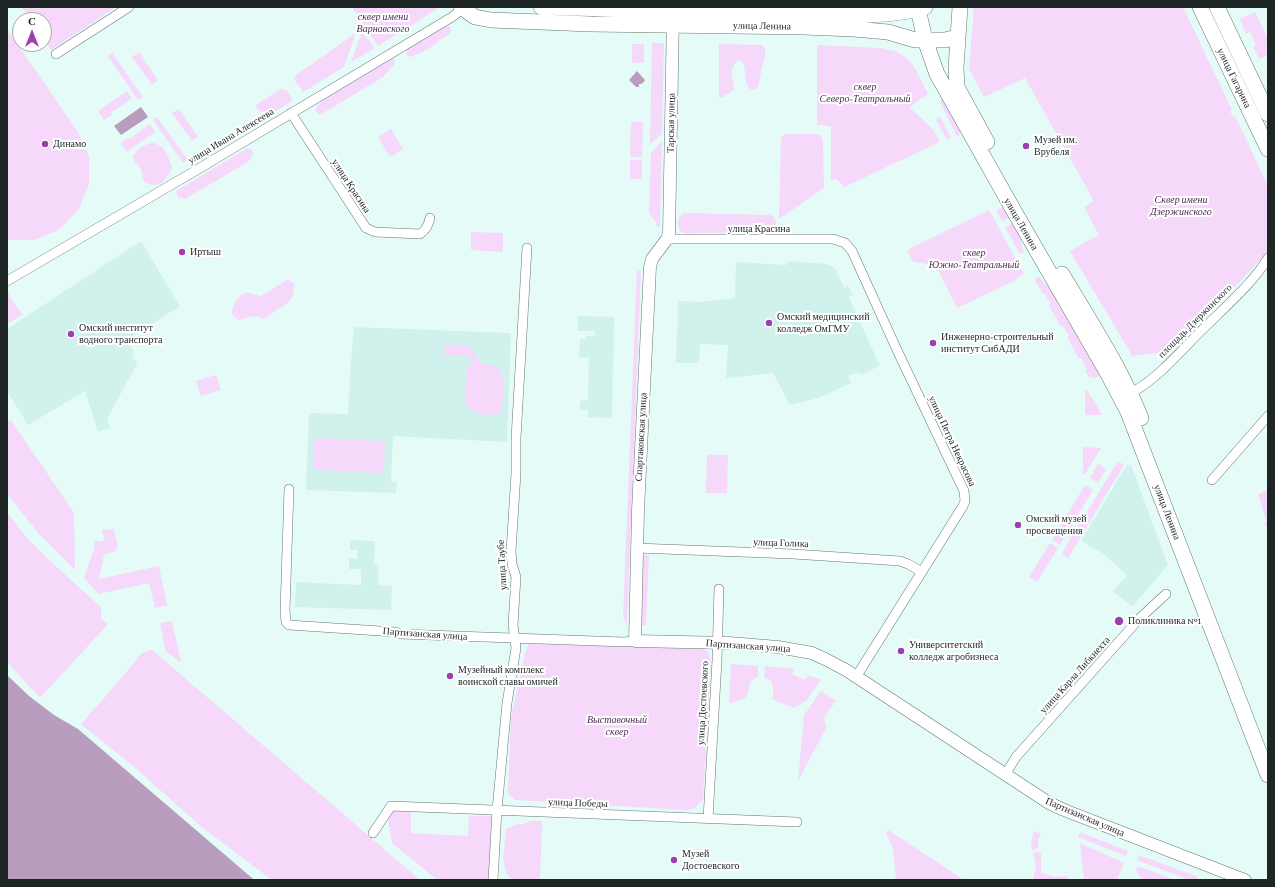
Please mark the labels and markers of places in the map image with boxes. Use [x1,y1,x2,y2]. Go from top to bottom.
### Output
place label: Музей им. Врубеля [1034,134,1077,158]
place label: Динамо [53,138,86,150]
marker: Динамо [40,139,50,149]
marker: Музей им. Врубеля [1021,141,1031,151]
place label: Иртыш [190,246,221,258]
marker: Иртыш [177,247,187,257]
place label: Омский медицинский колледж ОмГМУ [777,311,870,334]
marker: Омский медицинский колледж ОмГМУ [764,318,774,328]
place label: Омский институт водного транспорта [79,322,162,346]
marker: Омский институт водного транспорта [66,329,76,339]
place label: Инженерно-строительный институт СибАДИ [941,331,1054,354]
marker: Инженерно-строительный институт СибАДИ [928,338,938,348]
place label: Омский музей просвещения [1026,513,1086,536]
marker: Омский музей просвещения [1013,520,1023,530]
marker: Поликлиника №1 [1113,615,1125,627]
place label: Поликлиника №1 [1128,615,1201,627]
place label: Университетский колледж агробизнеса [909,639,998,662]
marker: Университетский колледж агробизнеса [896,646,906,656]
place label: Музейный комплекс воинской славы омичей [458,664,558,688]
marker: Музейный комплекс воинской славы омичей [445,671,455,681]
place label: Музей Достоевского [682,848,740,872]
marker: Музей Достоевского [669,855,679,865]

